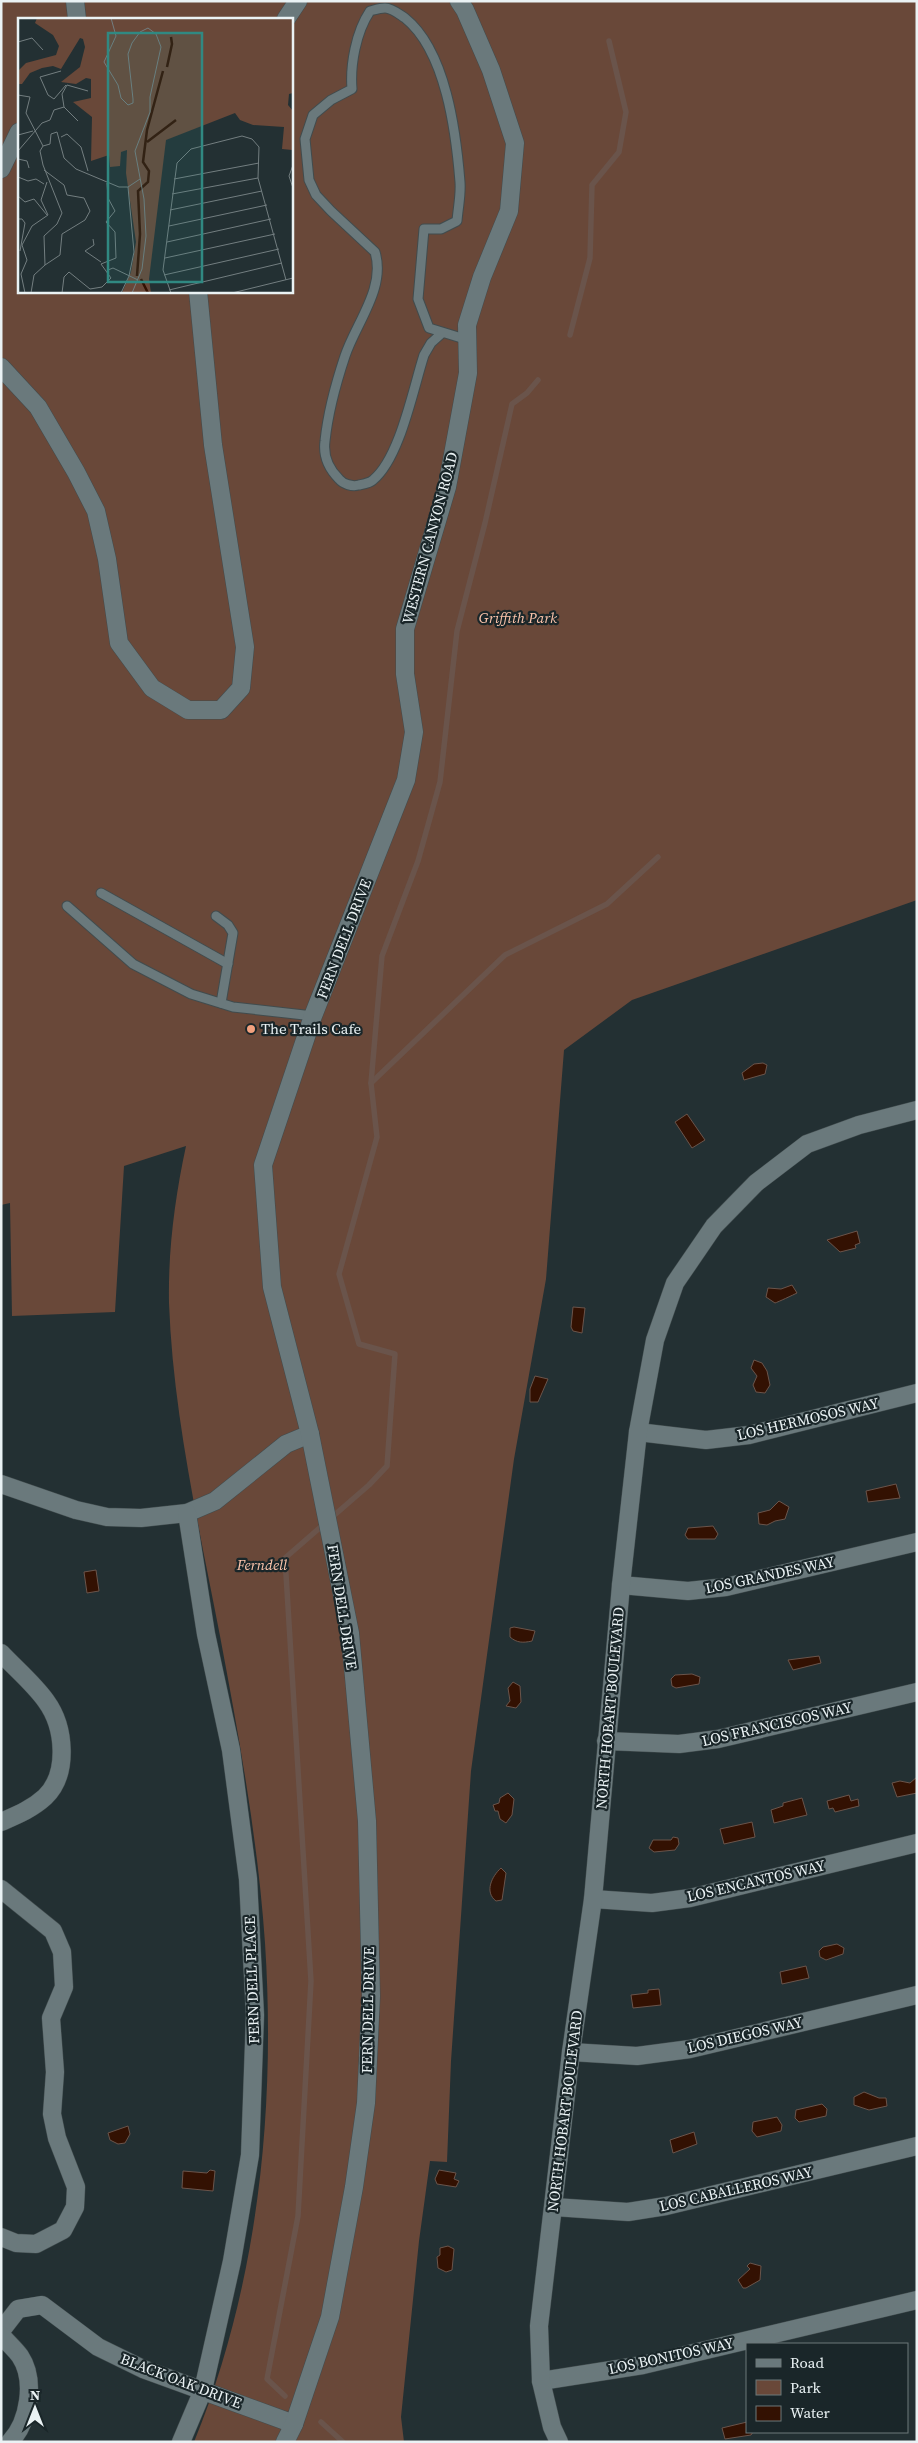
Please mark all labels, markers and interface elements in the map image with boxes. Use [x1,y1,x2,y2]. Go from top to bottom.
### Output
inset map [18,18,292,292]
street label: WESTERN CANYON ROAD [396,450,463,626]
park label: Griffith Park [479,607,558,628]
street label: FERN DELL DRIVE [311,876,376,1002]
place label: The Trails Cafe [261,1018,361,1039]
marker: The Trails Cafe [245,1023,257,1035]
street label: LOS HERMOSOS WAY [735,1392,881,1445]
street label: FERN DELL DRIVE [322,1543,363,1671]
street label: LOS GRANDES WAY [703,1550,837,1599]
park label: Ferndell [236,1554,288,1575]
street label: NORTH HOBART BOULEVARD [590,1606,629,1810]
street label: LOS FRANCISCOS WAY [700,1696,855,1751]
street label: LOS ENCANTOS WAY [685,1854,828,1907]
street label: FERN DELL PLACE [239,1916,264,2044]
street label: FERN DELL DRIVE [356,1946,379,2074]
street label: NORTH HOBART BOULEVARD [542,2009,587,2213]
street label: LOS DIEGOS WAY [685,2011,805,2058]
street label: LOS CABALLEROS WAY [657,2161,815,2216]
street label: LOS BONITOS WAY [606,2332,736,2379]
legend [746,2343,908,2433]
street label: BLACK OAK DRIVE [117,2348,245,2413]
text: Road [790,2352,824,2373]
text: Park [790,2377,822,2398]
north arrow [10,2383,60,2433]
text: N [30,2385,40,2405]
text: Water [790,2402,831,2423]

